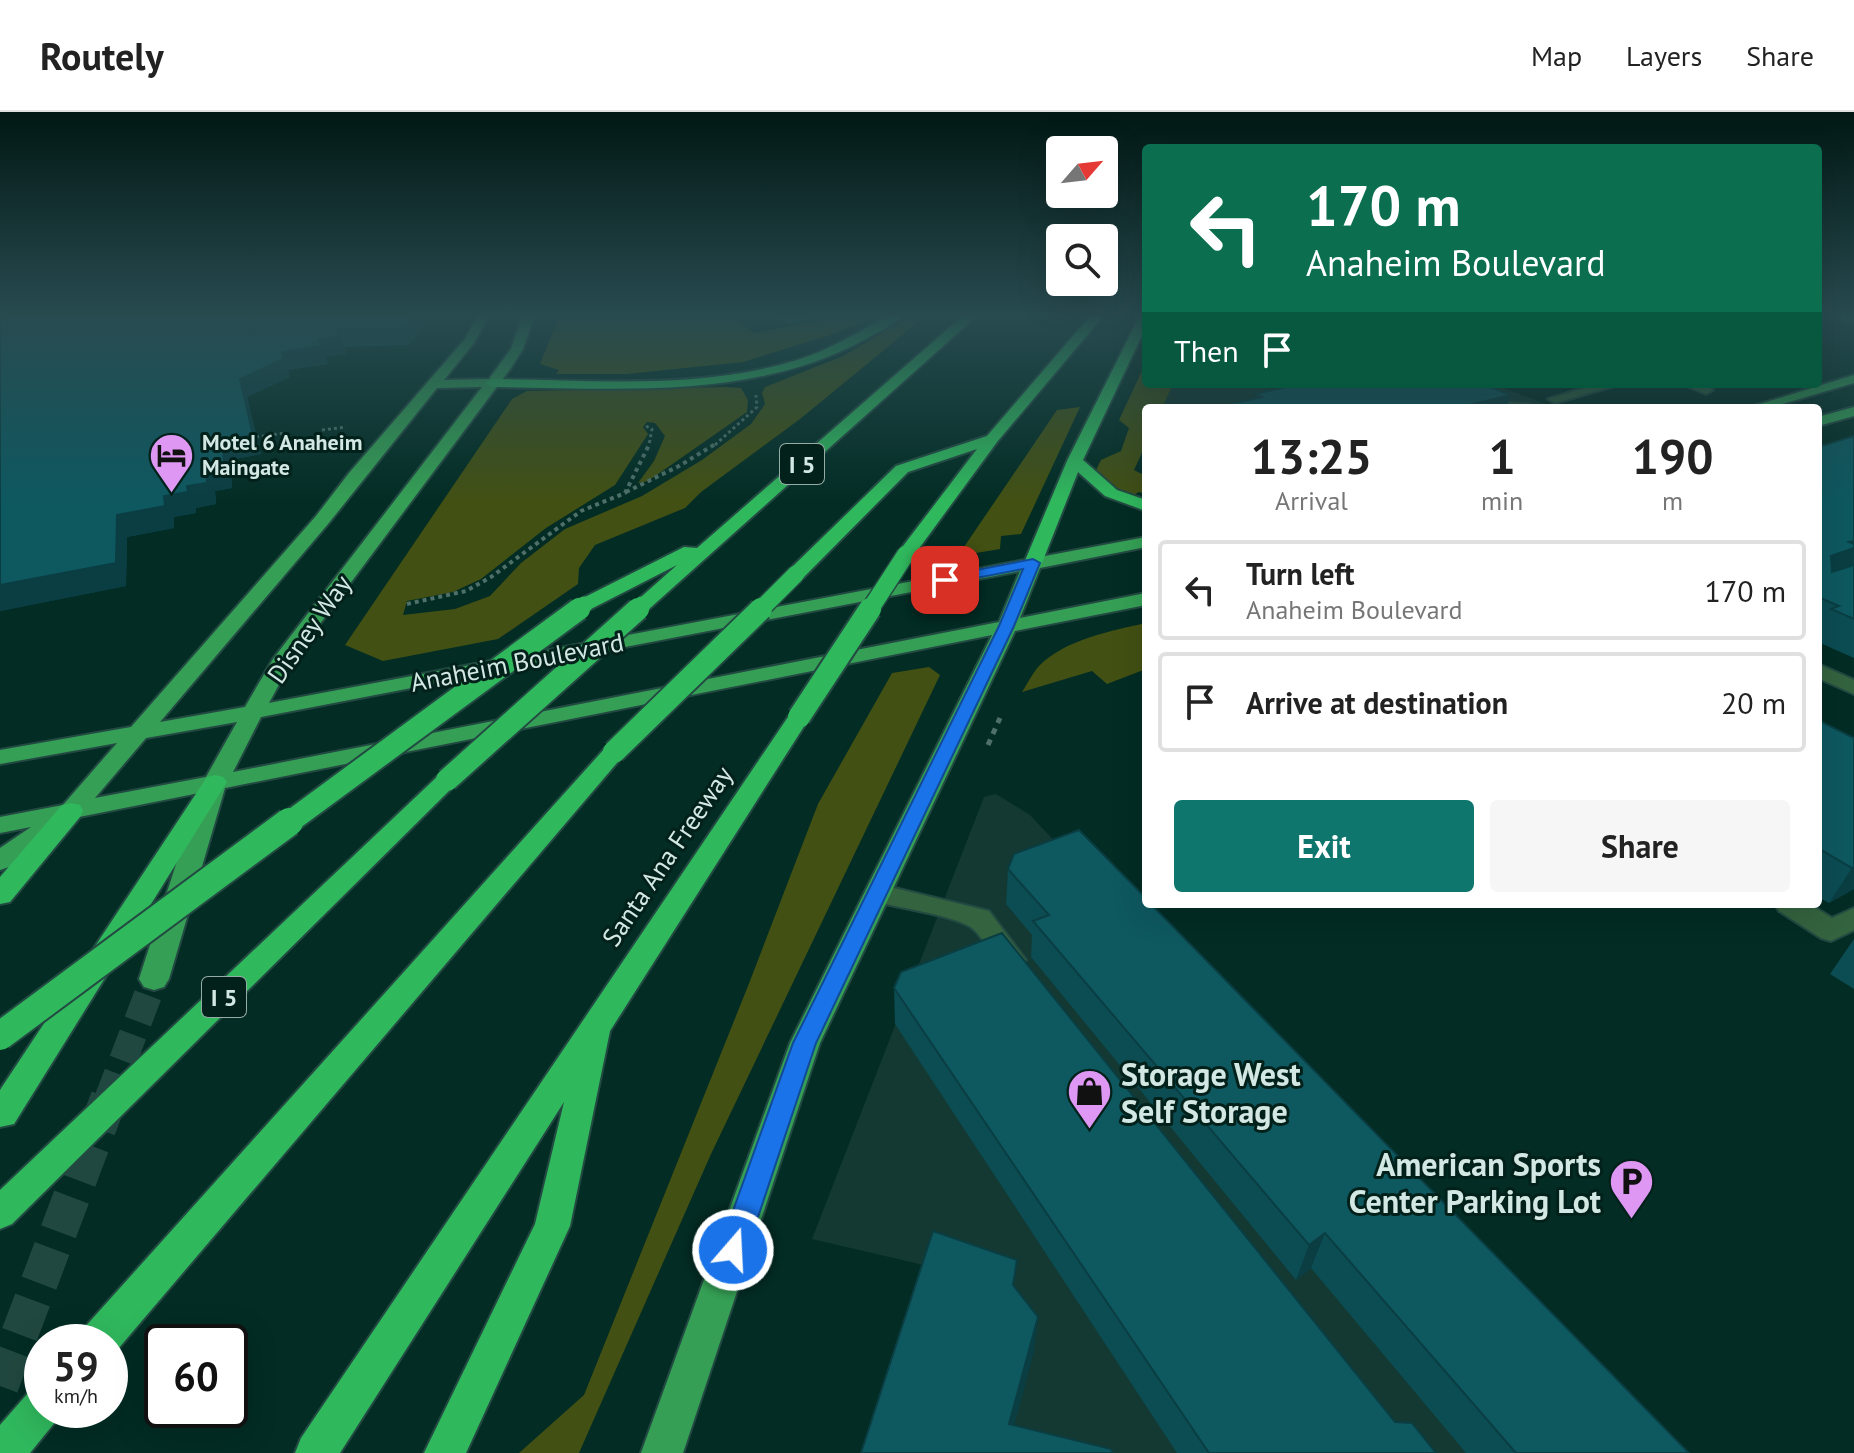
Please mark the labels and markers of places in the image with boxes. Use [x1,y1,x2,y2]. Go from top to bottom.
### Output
place label: Motel 6 Anaheim Maingate [202,428,362,481]
hotel icon: Motel 6 Anaheim Maingate [147,431,195,494]
pin [911,546,979,614]
place label: Storage West Self Storage [1121,1053,1302,1132]
shop icon: Storage West Self Storage [1066,1068,1114,1131]
place label: American Sports Center Parking Lot [1349,1143,1602,1222]
parking icon: American Sports Center Parking Lot [1608,1158,1656,1221]

